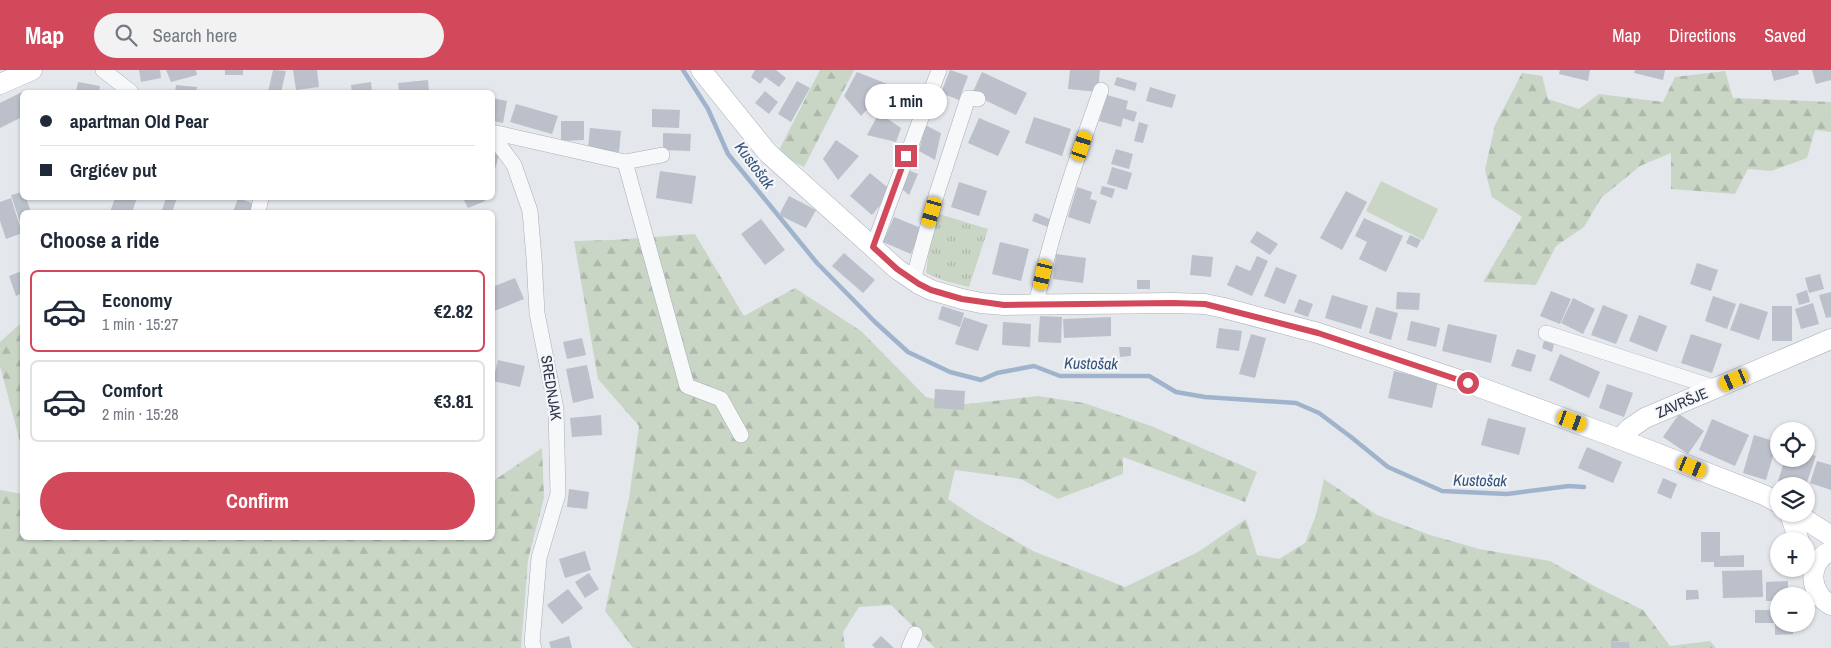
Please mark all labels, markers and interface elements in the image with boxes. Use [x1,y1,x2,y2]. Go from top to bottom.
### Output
search box [94,13,444,58]
text: Map [25,19,64,51]
icon: search [112,21,140,49]
text: Search here [152,22,237,48]
text: Map [1612,23,1641,48]
text: Directions [1669,23,1736,48]
text: Saved [1764,23,1806,48]
callout: 1 min [865,83,947,118]
text: 1 min [889,90,923,112]
text: apartman Old Pear [70,108,209,134]
car [1070,129,1093,163]
water label: Kustošak [730,137,780,194]
route end [895,145,917,167]
text: Grgićev put [70,157,157,183]
car [920,196,943,228]
text: Choose a ride [40,225,159,255]
car [1032,259,1053,291]
text: Economy [102,287,172,313]
icon: car [42,289,87,334]
text: €2.82 [434,298,473,324]
text: 1 min · 15:27 [102,313,179,335]
water label: Kustošak [1064,352,1119,374]
street label: SREDNJAK [536,354,567,423]
car [1717,367,1750,393]
route start [1457,372,1479,394]
text: Comfort [102,377,163,403]
icon: car [42,379,87,424]
street label: ZAVRŠJE [1653,382,1711,423]
text: €3.81 [434,388,473,414]
text: 2 min · 15:28 [102,403,179,425]
car [1555,409,1588,433]
map controls [1770,422,1815,632]
button: locate [1770,422,1815,467]
car [1675,454,1708,480]
water label: Kustošak [1453,469,1508,491]
button: Confirm [40,472,475,530]
button: layers [1770,477,1815,522]
button: + [1770,532,1815,577]
button: − [1770,587,1815,632]

